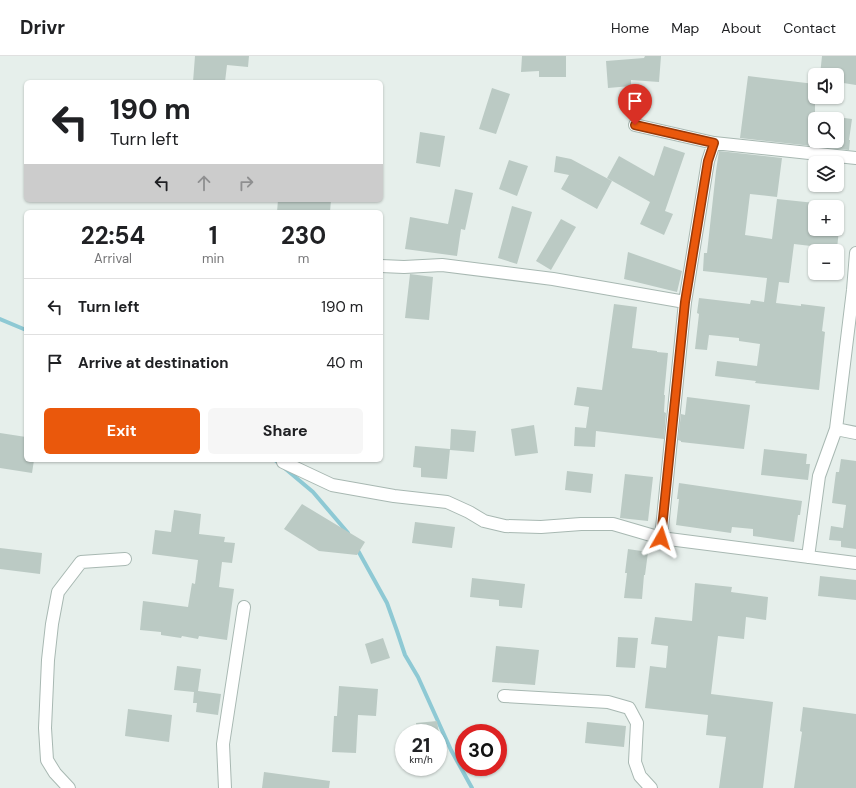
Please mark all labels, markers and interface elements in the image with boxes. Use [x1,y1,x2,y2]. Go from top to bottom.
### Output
text: Drivr [20,15,65,40]
text: Home [611,19,649,37]
text: Map [671,19,699,37]
text: About [721,19,761,37]
text: Contact [783,19,836,37]
map controls [808,68,844,280]
button: sound [808,68,844,104]
pin [618,84,652,125]
icon: arrive [624,90,646,112]
text: 190 m [110,91,191,128]
icon: left [44,96,96,148]
button: search [808,112,844,148]
text: Turn left [110,127,179,151]
button: layers [808,156,844,192]
icon: left [151,172,173,194]
icon: ahead [193,172,215,194]
icon: right [235,172,257,194]
button: + [808,200,844,236]
text: 22:54 [81,220,145,251]
text: 1 [209,220,217,251]
text: 230 [281,220,326,251]
button: − [808,244,844,280]
text: Arrival [94,250,132,267]
text: min [202,250,224,267]
text: m [298,250,309,267]
icon: left [44,296,66,318]
text: Turn left [78,297,139,317]
text: 190 m [321,297,363,317]
icon: arrive [44,352,66,374]
text: Arrive at destination [78,353,229,373]
text: 40 m [326,353,363,373]
button: Exit [44,408,200,454]
button: Share [208,408,363,454]
position arrow [640,517,682,559]
speed limit sign: 30 [455,724,507,776]
text: 21 [412,732,430,758]
text: km/h [409,753,433,766]

